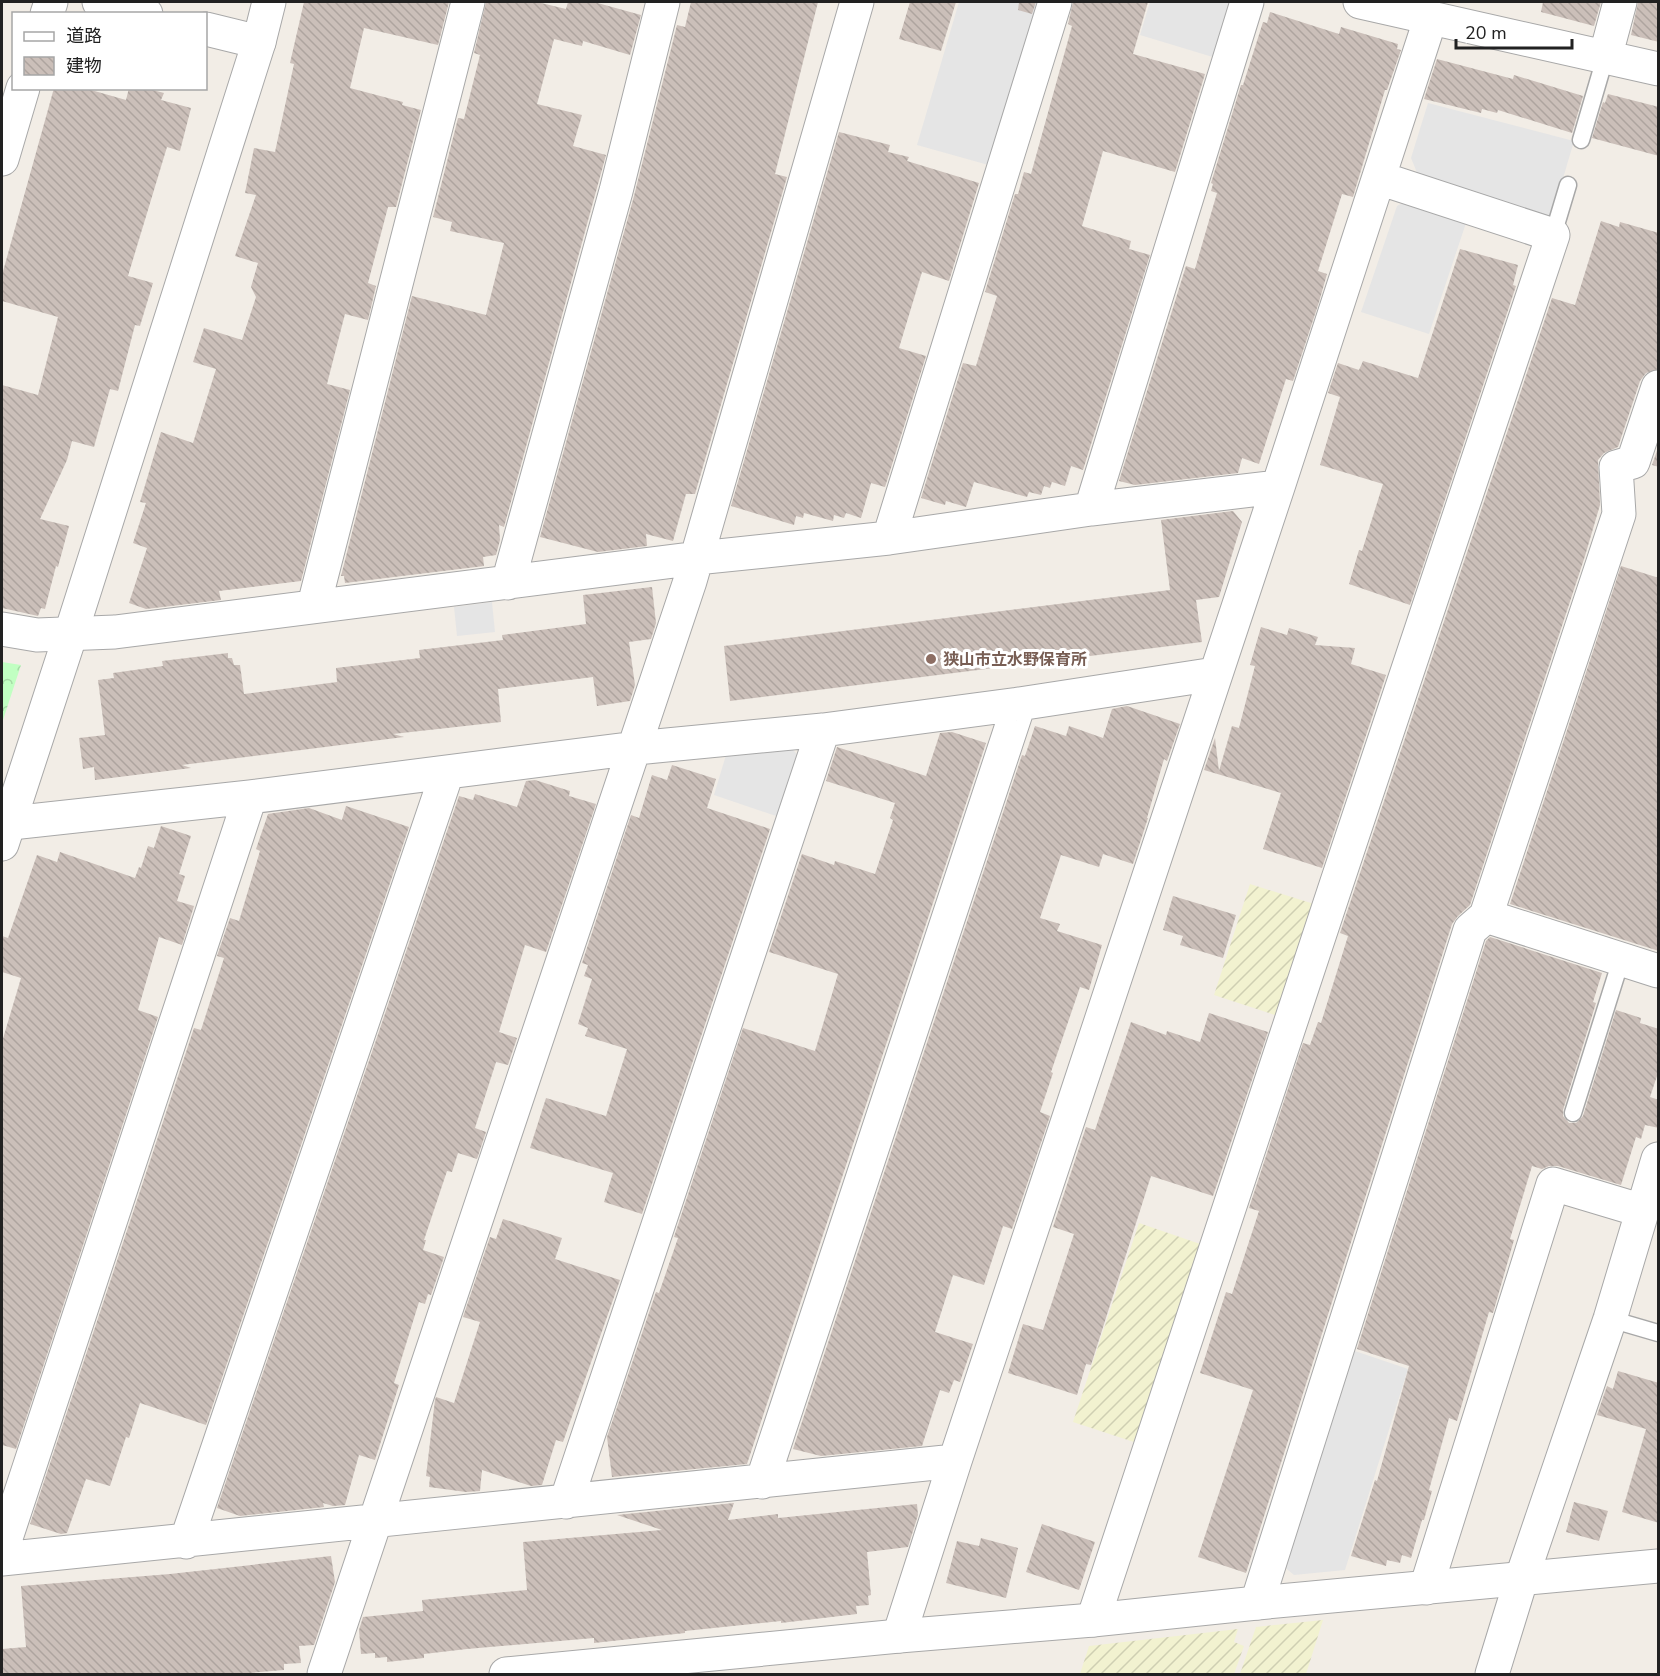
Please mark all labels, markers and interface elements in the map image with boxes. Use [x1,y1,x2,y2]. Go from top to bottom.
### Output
legend [12,12,207,90]
scale bar [1456,12,1572,50]
text: 20 m [1465,21,1507,45]
text: 道路 [66,24,102,48]
text: 建物 [66,54,102,78]
place label: 狭山市立水野保育所 [943,649,1087,671]
marker: 狭山市立水野保育所 [924,652,938,666]

